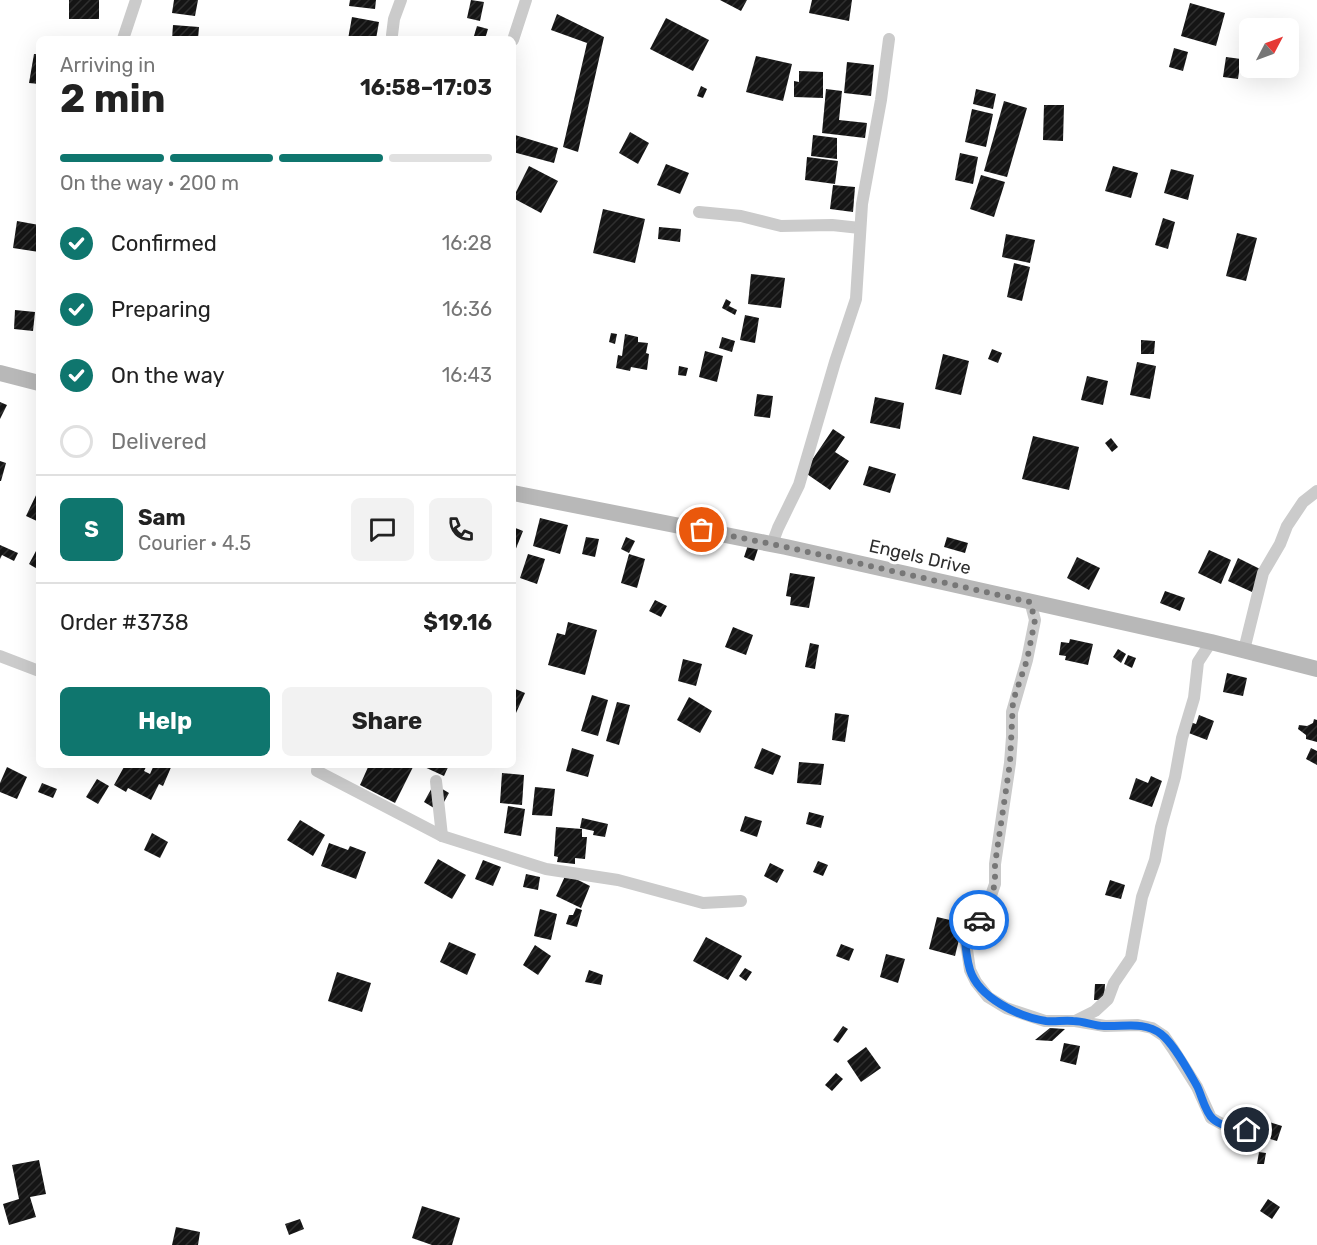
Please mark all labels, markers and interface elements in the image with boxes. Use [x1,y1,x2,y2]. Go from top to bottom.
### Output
north arrow [1239,18,1299,78]
map controls [1239,18,1299,78]
text: Arriving in [60,53,155,77]
text: 16:58–17:03 [360,74,492,101]
text: 2 min [60,76,166,122]
text: On the way · 200 m [60,171,239,195]
icon: check [60,227,93,260]
text: Confirmed [111,230,217,257]
text: 16:28 [442,231,492,255]
icon: check [60,293,93,326]
text: Preparing [111,296,211,323]
text: 16:36 [442,297,492,321]
icon: check [60,359,93,392]
text: On the way [111,362,225,389]
text: 16:43 [442,363,492,387]
text: Delivered [111,428,207,455]
button: chat [351,498,414,561]
button: phone [429,498,492,561]
text: Sam [138,504,186,531]
pin [676,504,727,555]
icon: bag [685,513,718,546]
text: S [84,516,99,543]
text: Courier · 4.5 [138,531,251,555]
street label: Engels Drive [867,535,973,579]
text: Order #3738 [60,609,189,636]
text: $19.16 [423,609,492,636]
button: Help [60,687,270,756]
button: Share [282,687,492,756]
courier [949,890,1009,950]
icon: car [963,904,996,937]
pin [1221,1104,1272,1155]
icon: home [1230,1113,1263,1146]

